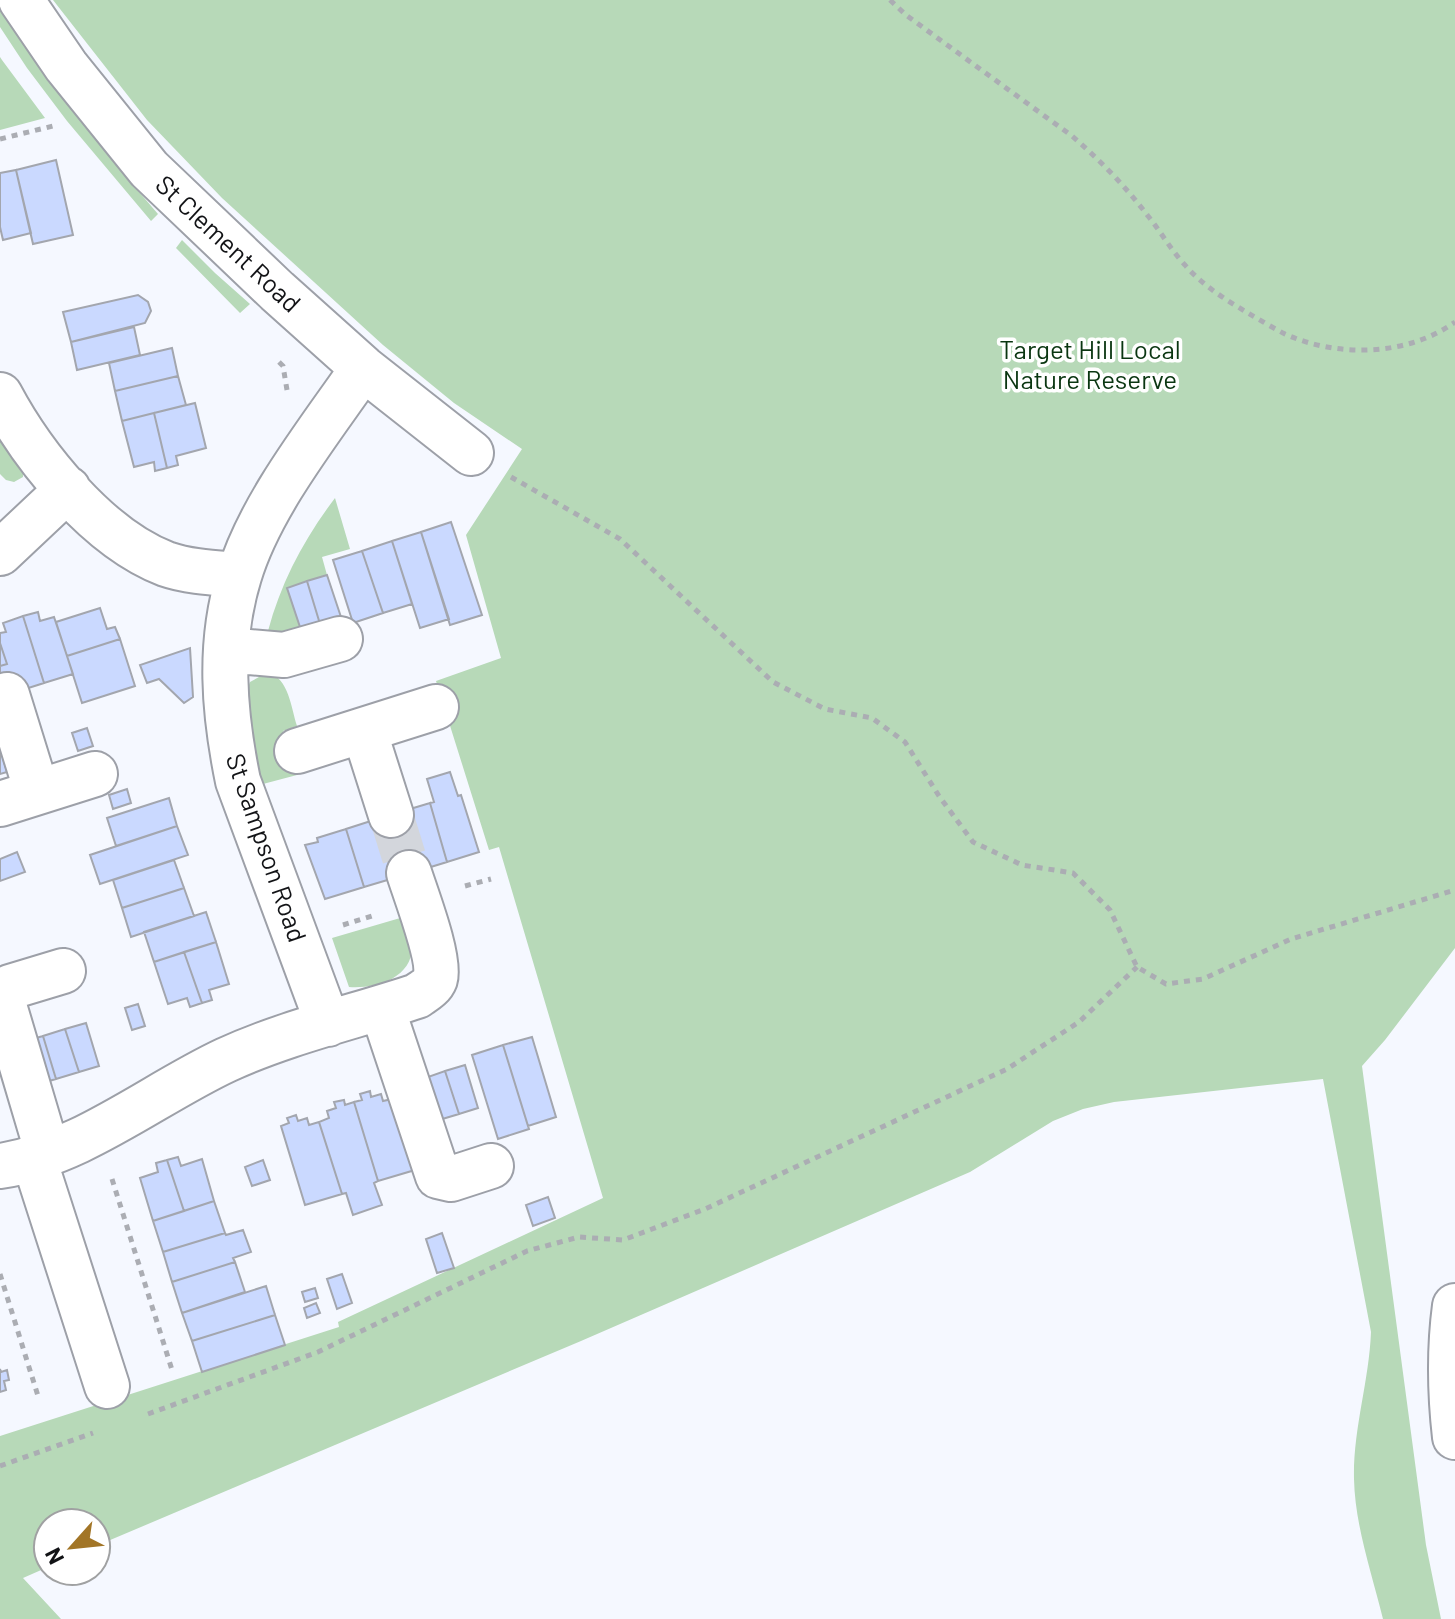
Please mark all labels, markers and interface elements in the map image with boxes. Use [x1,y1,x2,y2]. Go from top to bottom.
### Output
street label: St Clement Road [150,168,308,318]
park label: Target Hill Local Nature Reserve [999,333,1181,394]
street label: St Sampson Road [221,749,314,946]
north arrow [32,1507,112,1587]
text: N [38,1544,68,1569]

